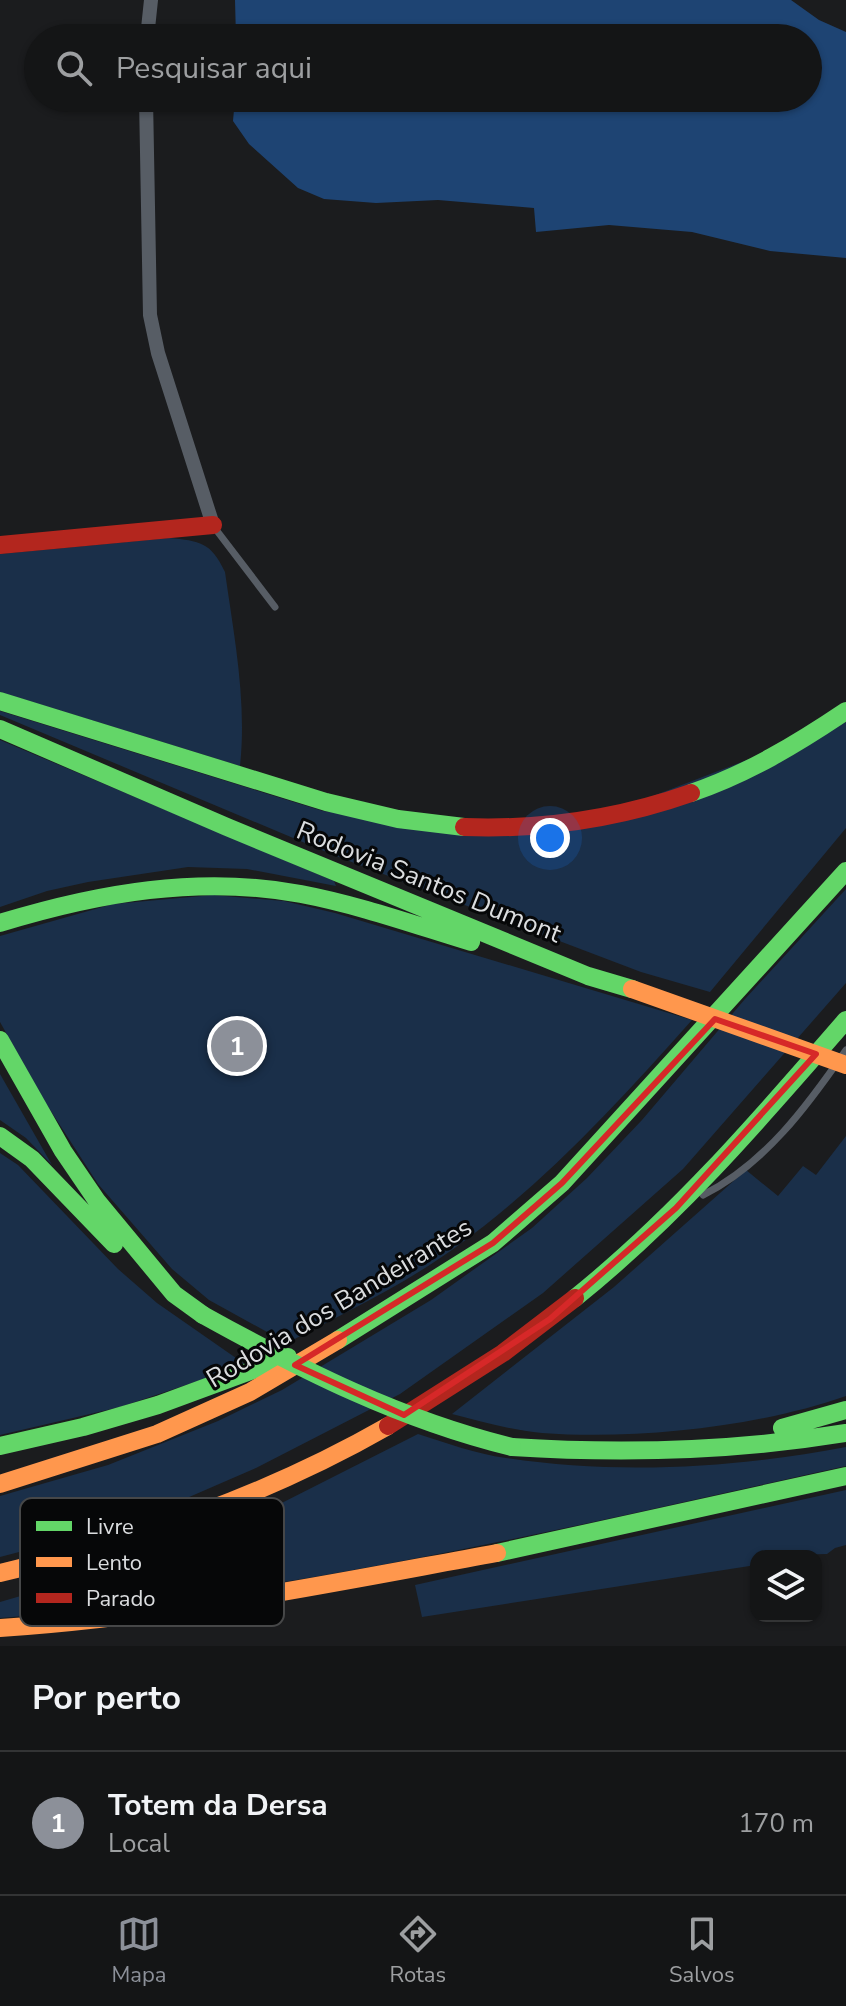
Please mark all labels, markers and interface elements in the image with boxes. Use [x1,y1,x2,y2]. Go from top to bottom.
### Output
search box [24,24,822,112]
icon: search [52,46,96,90]
text: Pesquisar aqui [116,48,312,89]
street label: Rodovia Santos Dumont [291,813,567,951]
your location [530,818,570,858]
pin: 1 [211,1016,263,1076]
street label: Rodovia dos Bandeirantes [200,1210,478,1396]
legend [20,1498,284,1626]
text: Livre [86,1512,134,1542]
text: Lento [86,1548,142,1578]
map controls [750,1550,822,1622]
button: layers [750,1550,822,1622]
text: Parado [86,1584,156,1614]
text: Por perto [32,1675,181,1721]
text: Totem da Dersa [108,1785,328,1826]
text: 1 [50,1806,66,1841]
text: 170 m [738,1806,814,1841]
text: Local [108,1826,170,1861]
tab: Mapa [112,1912,166,1990]
tab: Rotas [389,1912,446,1990]
tab: Salvos [669,1912,734,1990]

